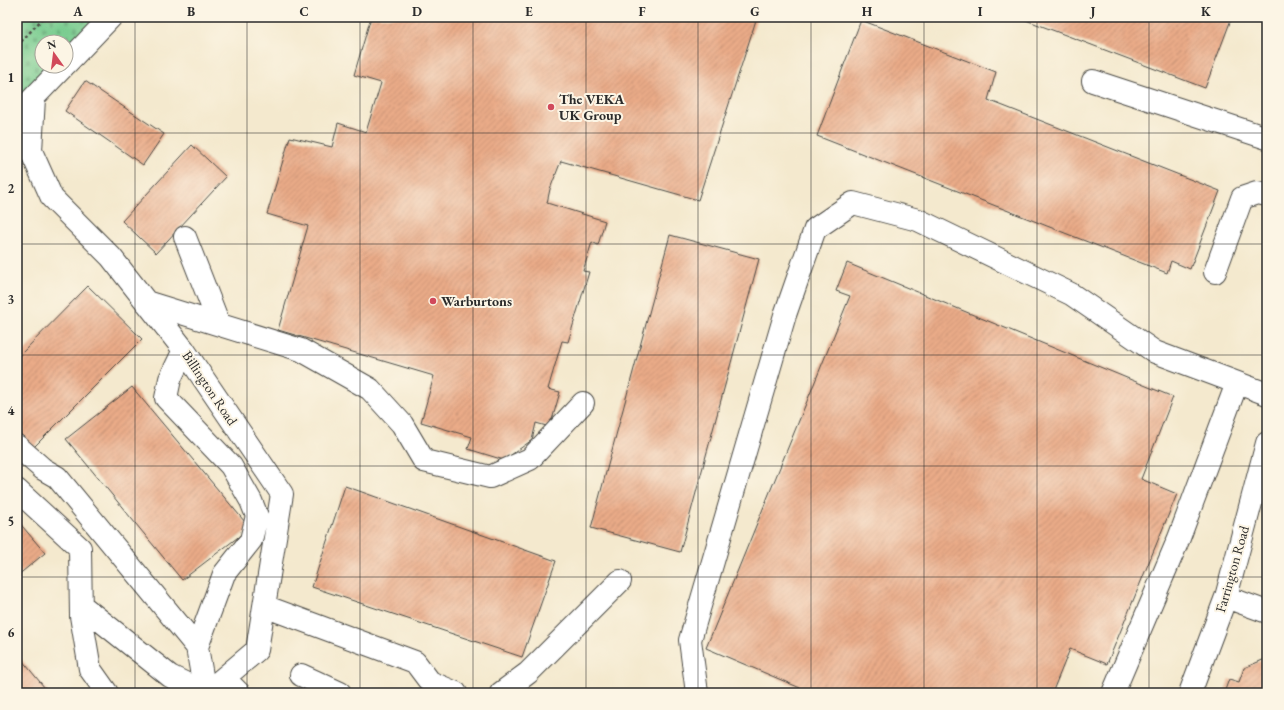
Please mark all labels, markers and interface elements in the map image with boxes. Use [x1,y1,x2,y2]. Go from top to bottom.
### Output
text: A [72,3,83,20]
text: B [187,3,195,20]
text: C [299,3,309,20]
text: D [412,3,422,20]
text: E [525,3,533,20]
text: F [638,3,646,20]
text: G [750,3,760,20]
text: H [862,3,873,20]
text: I [978,3,983,20]
text: J [1089,3,1096,20]
text: K [1201,3,1212,20]
north arrow [34,34,74,74]
text: N [46,36,58,52]
text: 1 [8,69,15,86]
place label: The VEKA UK Group [559,90,625,124]
marker: The VEKA UK Group [546,102,556,112]
text: 2 [8,180,15,197]
text: 3 [8,291,15,308]
place label: Warburtons [441,292,512,310]
marker: Warburtons [428,296,438,306]
street label: Billington Road [178,347,242,429]
text: 4 [8,402,15,419]
text: 5 [8,513,14,530]
street label: Farrington Road [1211,523,1253,614]
text: 6 [8,624,15,641]

